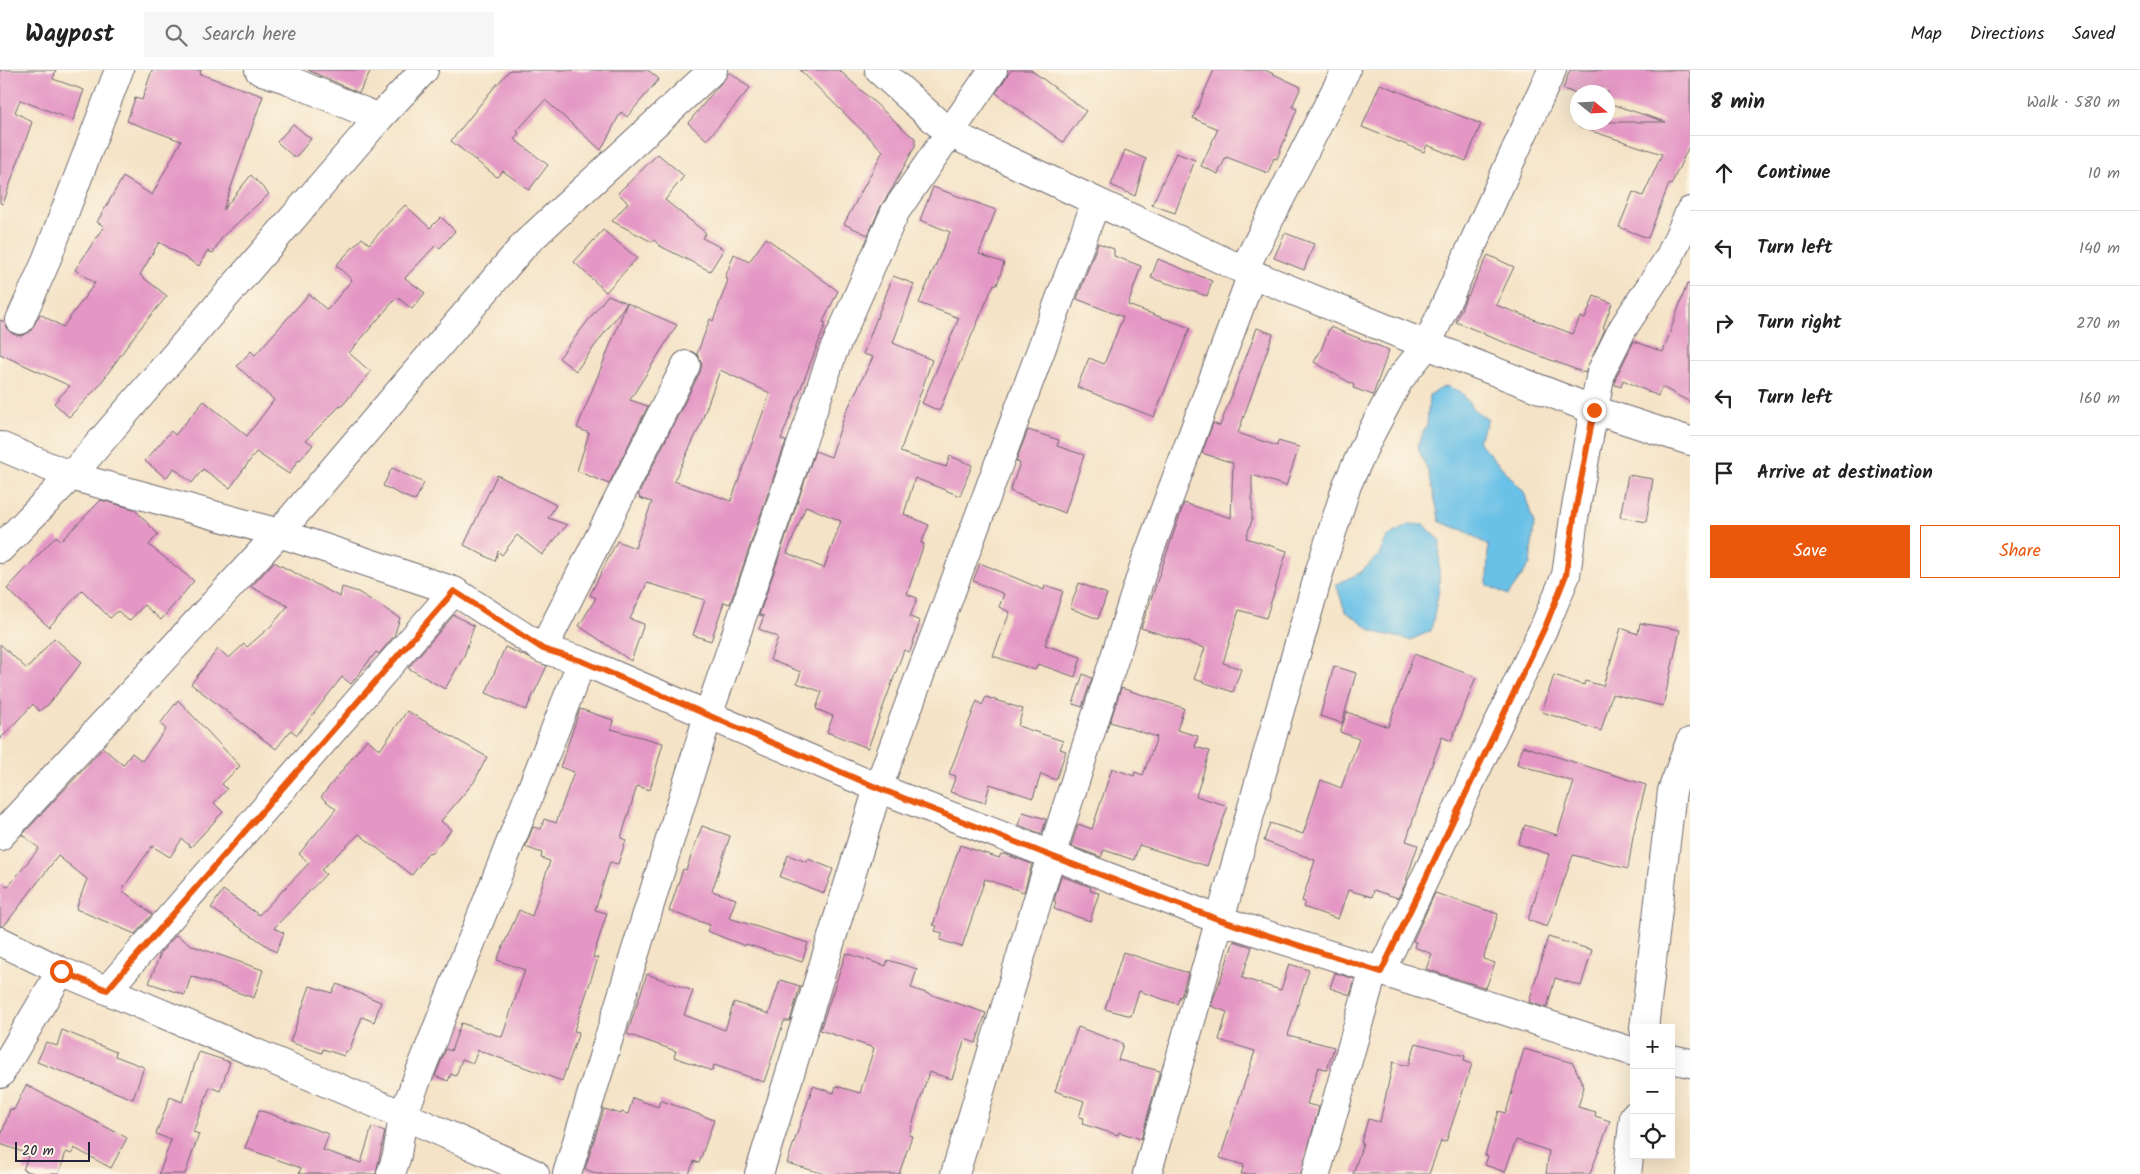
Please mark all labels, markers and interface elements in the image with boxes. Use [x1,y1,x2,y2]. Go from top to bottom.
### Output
search box [144,12,494,57]
text: Waypost [25,15,114,54]
text: Search here [202,20,296,50]
text: Map [1910,20,1942,49]
text: Directions [1970,20,2044,49]
text: Saved [2072,20,2115,49]
icon: search [162,21,190,49]
north arrow [1570,85,1615,130]
text: 8 min [1710,86,1765,119]
text: Walk · 580 m [2027,90,2120,115]
text: Continue [1757,158,1830,188]
icon: ahead [1710,159,1738,187]
text: 10 m [2088,161,2120,186]
text: Turn left [1757,233,1832,263]
icon: left [1710,234,1738,262]
text: 140 m [2079,236,2120,261]
text: Turn right [1757,308,1842,338]
icon: right [1710,309,1738,337]
text: 270 m [2076,311,2120,336]
text: Turn left [1757,383,1832,413]
icon: left [1710,384,1738,412]
text: 160 m [2079,386,2120,411]
route end [1583,399,1606,422]
text: Arrive at destination [1757,458,1933,488]
icon: arrive [1710,459,1738,487]
button: Save [1710,525,1910,578]
button: Share [1920,525,2120,578]
route start [50,960,73,983]
map controls [1630,1024,1675,1159]
button: + [1630,1024,1675,1069]
button: − [1630,1069,1675,1114]
button: locate [1630,1114,1675,1159]
scale bar [15,1139,90,1162]
text: 20 m [22,1140,54,1162]

